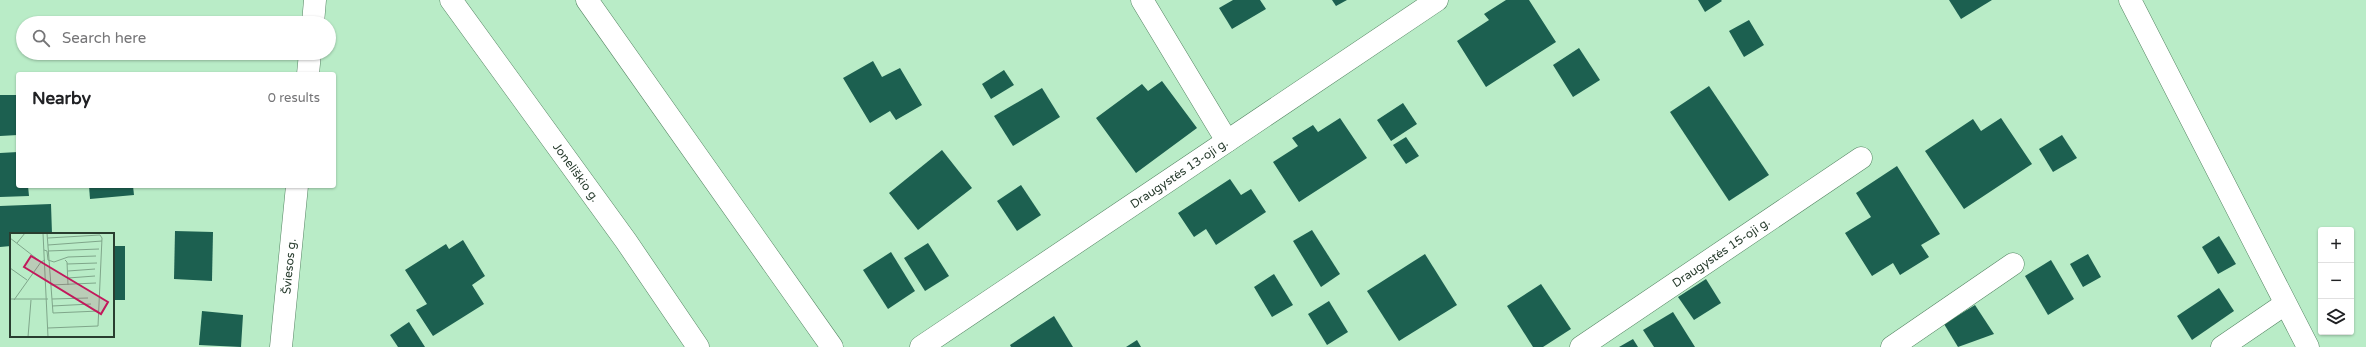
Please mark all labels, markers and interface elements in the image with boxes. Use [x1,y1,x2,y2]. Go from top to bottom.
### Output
search box [16,16,336,60]
icon: search [30,27,52,49]
text: Search here [62,29,146,47]
text: Nearby [32,88,91,109]
text: 0 results [268,90,320,106]
street label: Draugystės 13-oji g. [1128,136,1231,211]
street label: Joneliškio g. [550,140,602,205]
street label: Draugystės 15-oji g. [1670,215,1773,290]
map controls [2318,227,2354,335]
button: + [2318,227,2354,263]
inset map [10,233,114,337]
street label: Šviesos g. [279,238,299,295]
button: − [2318,263,2354,299]
button: layers [2318,299,2354,335]

